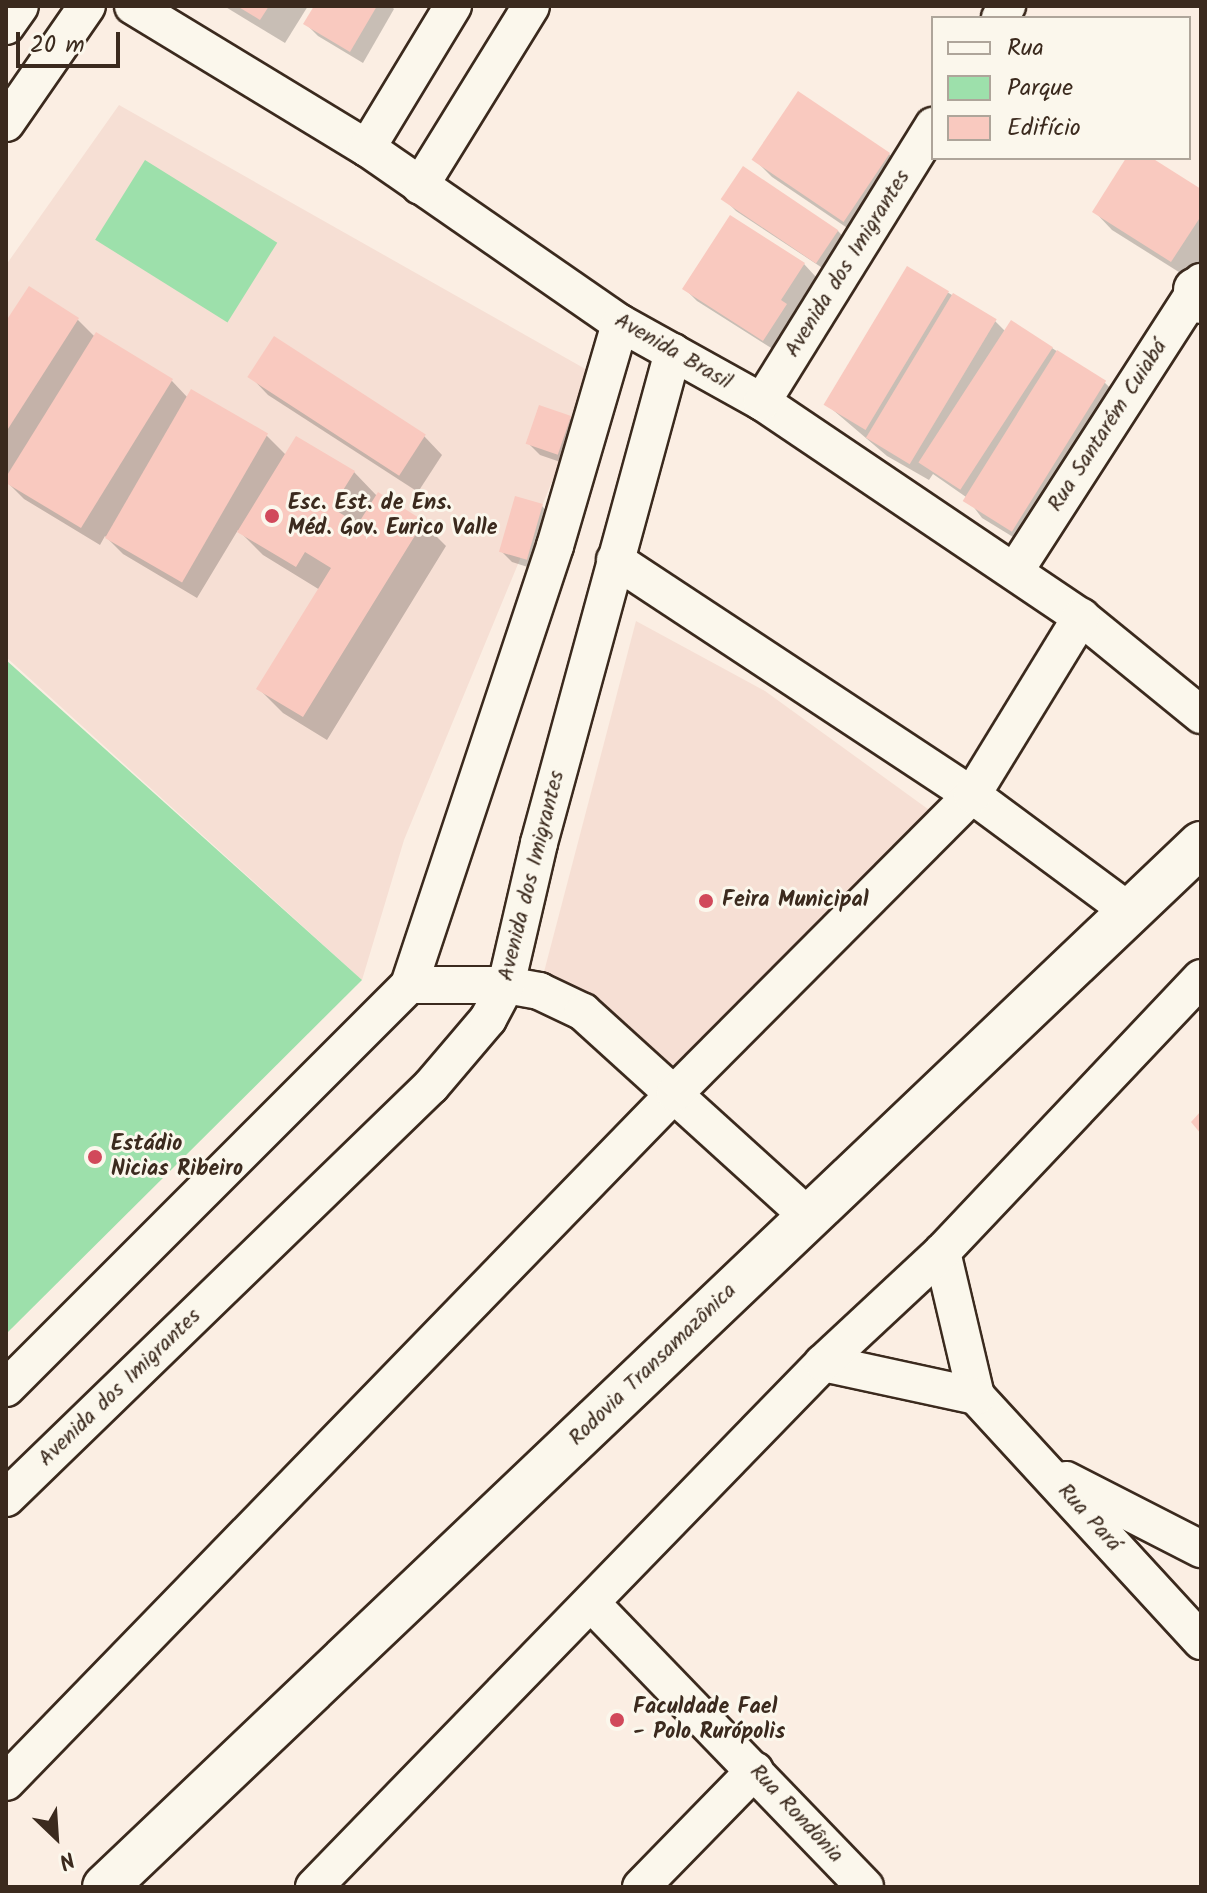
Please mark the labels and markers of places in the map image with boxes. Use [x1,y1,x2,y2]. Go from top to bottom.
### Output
place label: Esc. Est. de Ens. Méd. Gov. Eurico Valle [288,490,497,542]
marker: Esc. Est. de Ens. Méd. Gov. Eurico Valle [263,507,281,525]
place label: Feira Municipal [722,888,869,914]
marker: Feira Municipal [697,892,715,910]
place label: Estádio Nicias Ribeiro [111,1131,243,1182]
marker: Estádio Nicias Ribeiro [86,1148,104,1166]
place label: Faculdade Fael - Polo Rurópolis [633,1694,785,1746]
marker: Faculdade Fael - Polo Rurópolis [608,1711,626,1729]

